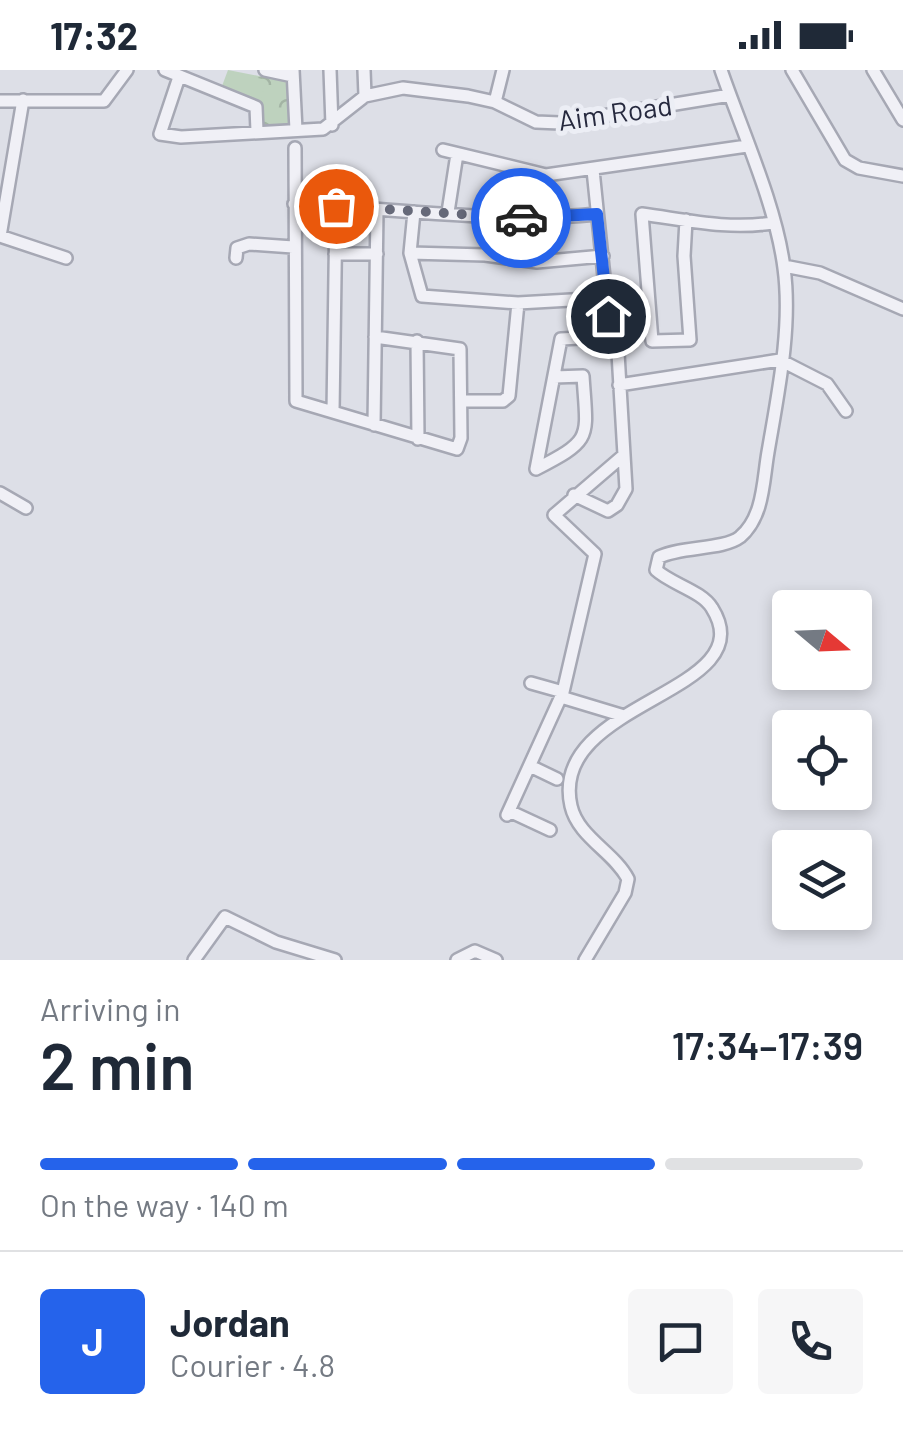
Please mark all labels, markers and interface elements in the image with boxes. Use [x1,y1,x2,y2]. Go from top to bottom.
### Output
text: 17:32 [50,12,138,58]
street label: Aim Road [556,87,674,137]
pin [294,164,379,249]
courier [471,168,571,268]
icon: bag [309,179,364,234]
icon: car [494,191,549,246]
pin [566,274,651,359]
icon: home [581,289,636,344]
north arrow [772,590,872,690]
map controls [772,590,872,930]
button: locate [772,710,872,810]
button: layers [772,830,872,930]
text: Arriving in [40,989,180,1027]
text: 17:34–17:39 [672,1022,863,1068]
text: 2 min [40,1025,195,1103]
text: On the way · 140 m [40,1185,289,1223]
button: chat [628,1289,733,1394]
button: phone [758,1289,863,1394]
text: Jordan [170,1299,290,1345]
text: J [81,1318,104,1364]
text: Courier · 4.8 [170,1345,335,1383]

